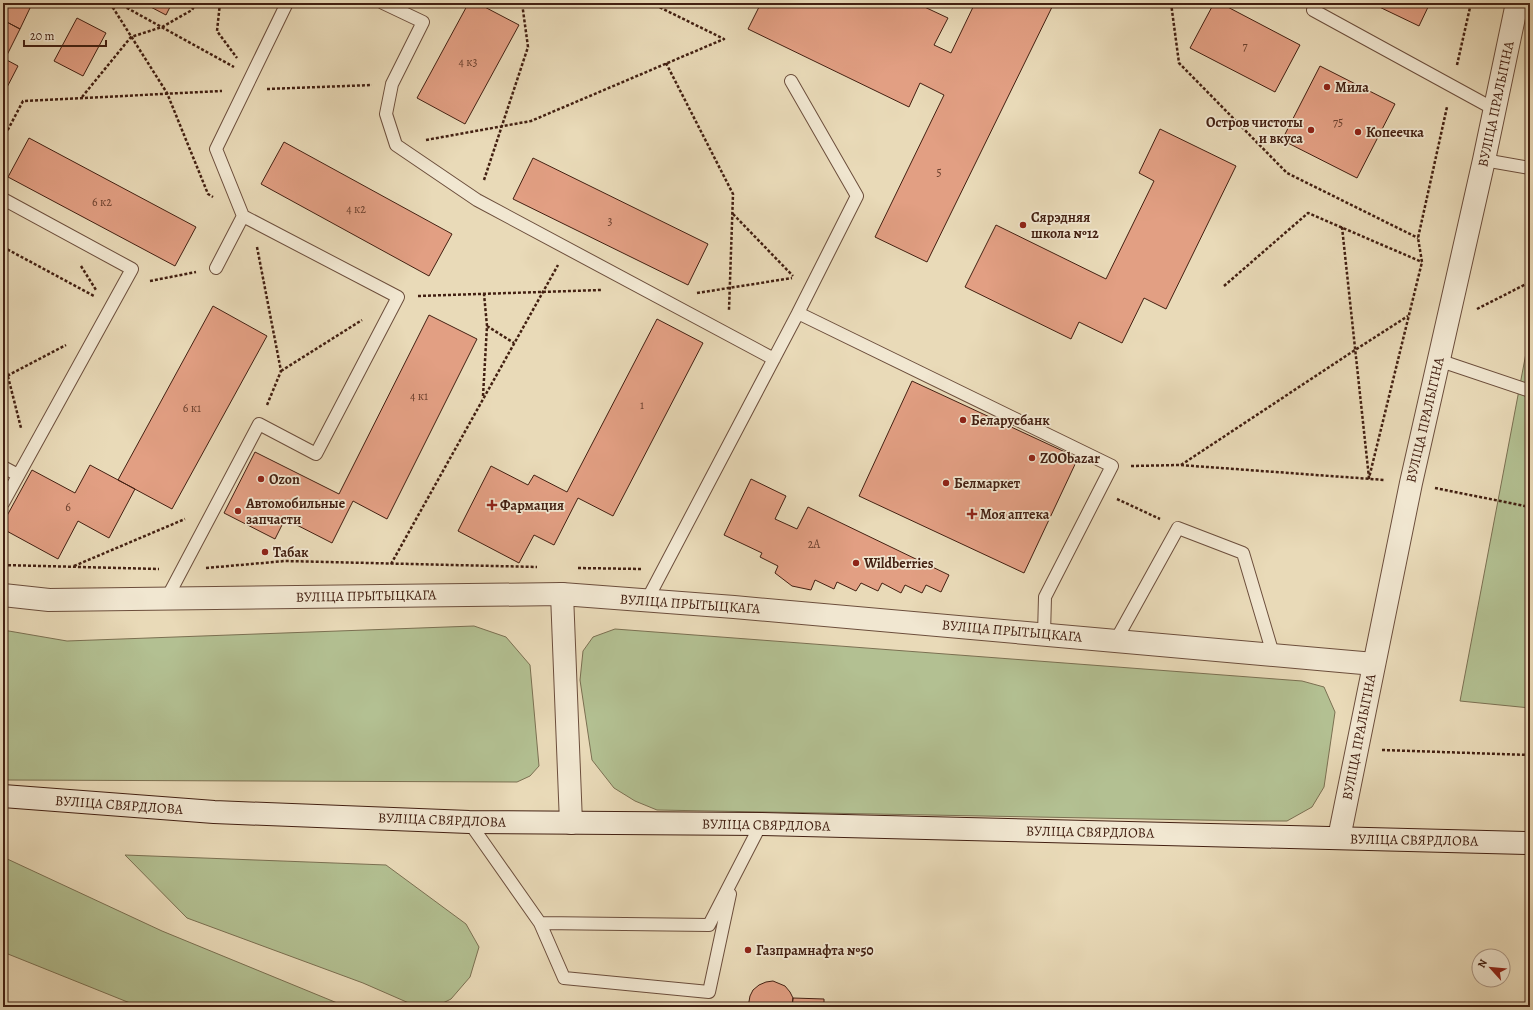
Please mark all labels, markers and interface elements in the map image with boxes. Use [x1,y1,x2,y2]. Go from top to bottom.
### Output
scale bar [24,22,106,48]
text: 20 m [30,28,54,44]
house number: 7 [1242,38,1248,54]
street label: ВУЛІЦА ПРАЛЫГІНА [1473,39,1519,169]
house number: 4 к3 [458,54,478,70]
place label: Мила [1335,78,1369,97]
marker: Мила [1322,82,1332,92]
place label: Остров чистоты и вкуса [1206,113,1303,148]
house number: 75 [1333,114,1343,130]
place label: Копеечка [1366,123,1424,142]
marker: Остров чистоты и вкуса [1306,125,1316,135]
marker: Копеечка [1353,127,1363,137]
house number: 5 [936,164,942,180]
house number: 6 к2 [92,194,112,210]
house number: 4 к2 [346,201,366,217]
place label: Сярэдняя школа №12 [1031,208,1099,243]
house number: 3 [608,213,613,229]
marker: Сярэдняя школа №12 [1018,220,1028,230]
street label: ВУЛІЦА ПРАЛЫГІНА [1401,355,1449,485]
house number: 4 к1 [410,388,428,404]
house number: 1 [640,397,644,413]
house number: 6 к1 [183,400,201,416]
place label: Беларусбанк [971,411,1050,430]
marker: Беларусбанк [958,415,968,425]
place label: ZOObazar [1040,449,1100,468]
marker: ZOObazar [1027,453,1037,463]
place label: Ozon [269,470,300,489]
marker: Ozon [256,474,266,484]
place label: Белмаркет [954,474,1021,493]
marker: Белмаркет [941,478,951,488]
place label: Автомобильные запчасти [245,494,346,529]
place label: Фармация [500,496,564,515]
house number: 6 [65,499,71,515]
marker: Фармация [487,500,497,510]
place label: Моя аптека [980,505,1050,524]
marker: Автомобильные запчасти [233,506,243,516]
marker: Моя аптека [967,509,977,519]
house number: 2А [808,536,821,552]
place label: Табак [273,543,309,562]
marker: Табак [260,547,270,557]
place label: Wildberries [863,554,934,573]
marker: Wildberries [851,558,861,568]
street label: ВУЛІЦА ПРЫТЫЦКАГА [295,585,437,607]
street label: ВУЛІЦА ПРЫТЫЦКАГА [619,590,762,618]
street label: ВУЛІЦА ПРЫТЫЦКАГА [941,615,1084,647]
street label: ВУЛІЦА ПРАЛЫГІНА [1337,671,1381,802]
street label: ВУЛІЦА СВЯРДЛОВА [54,791,185,819]
street label: ВУЛІЦА СВЯРДЛОВА [378,808,507,832]
street label: ВУЛІЦА СВЯРДЛОВА [702,814,831,836]
street label: ВУЛІЦА СВЯРДЛОВА [1026,821,1155,843]
street label: ВУЛІЦА СВЯРДЛОВА [1350,829,1479,851]
place label: Газпрамнафта №50 [756,941,873,960]
marker: Газпрамнафта №50 [743,945,753,955]
north arrow [1471,948,1511,988]
text: N [1474,957,1491,971]

